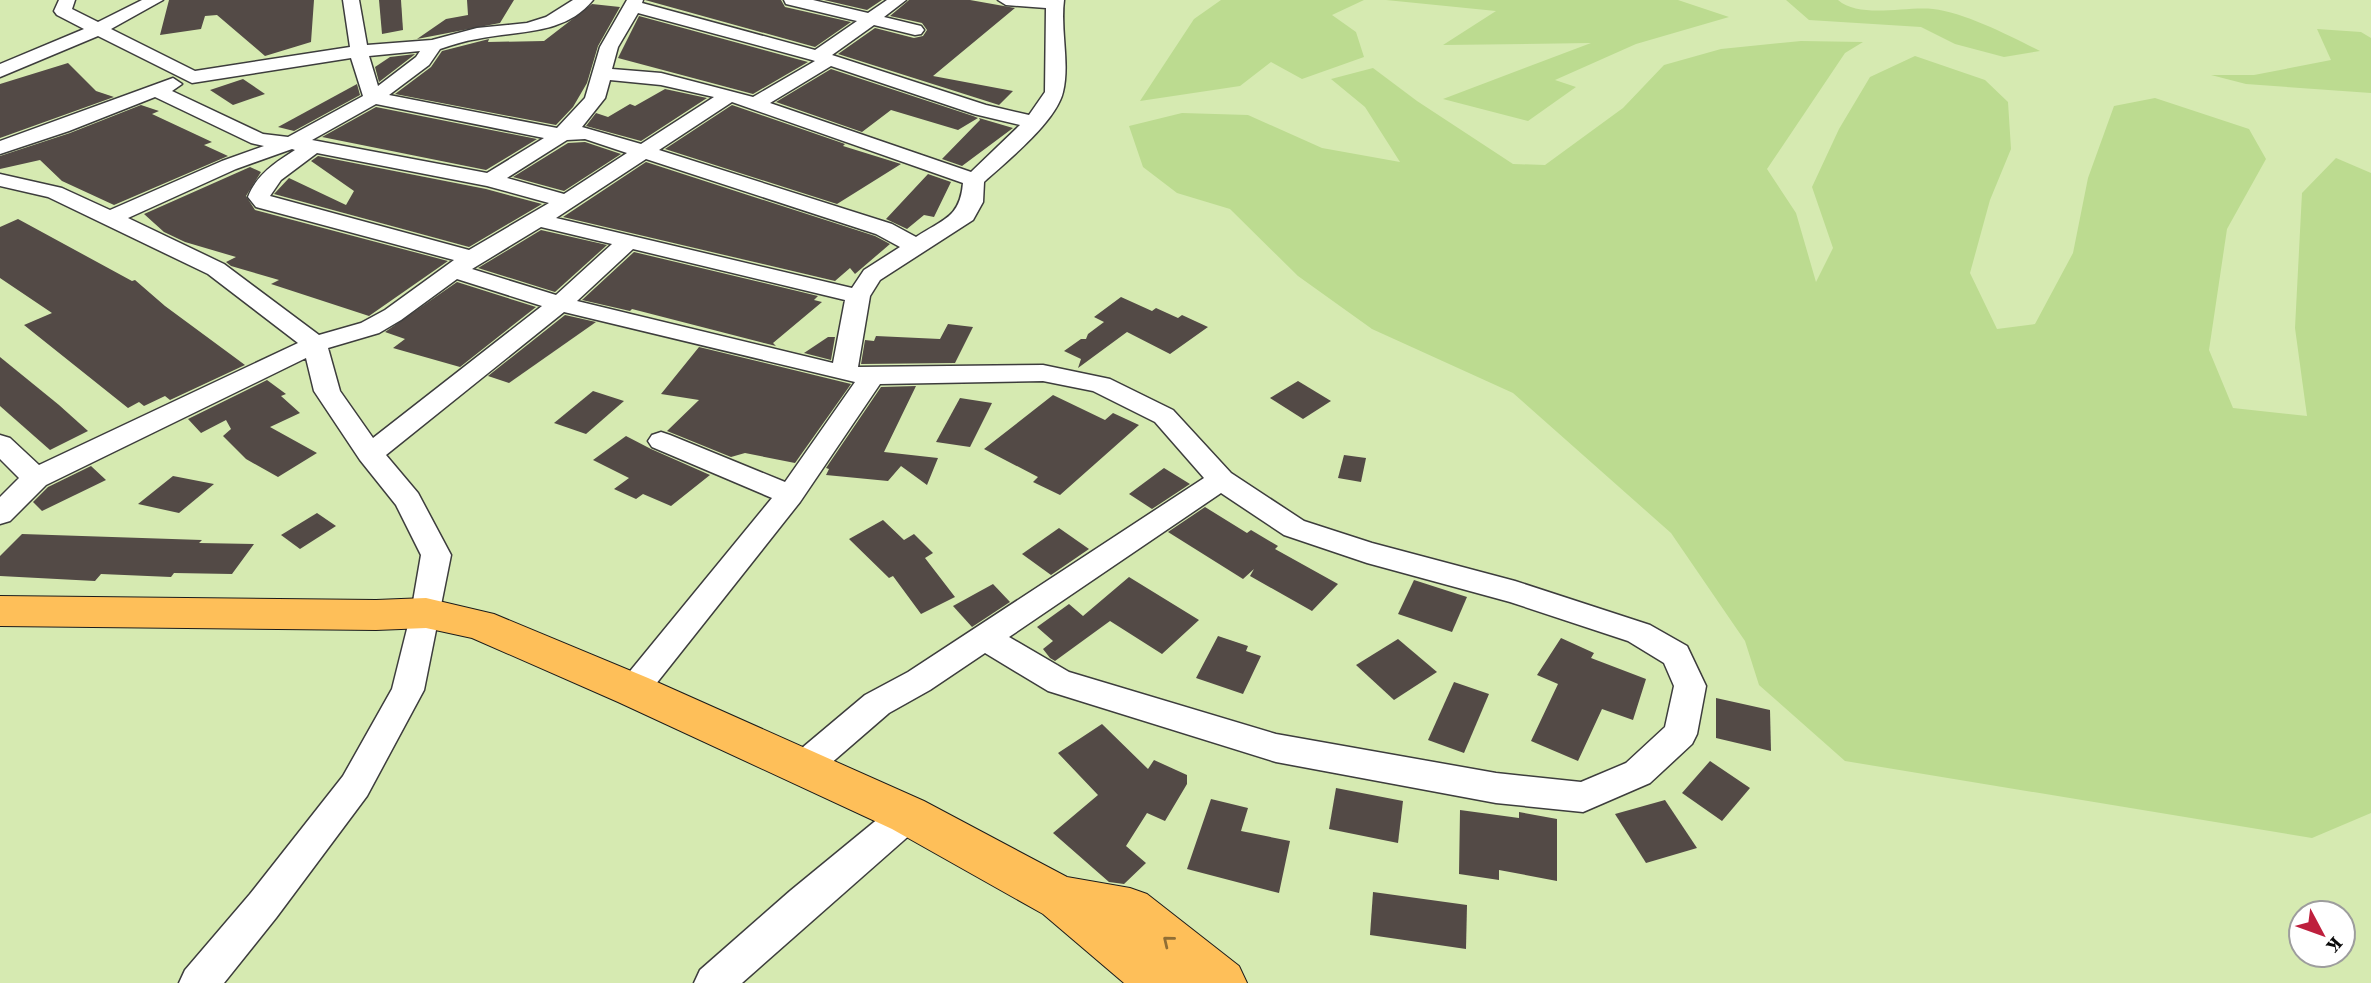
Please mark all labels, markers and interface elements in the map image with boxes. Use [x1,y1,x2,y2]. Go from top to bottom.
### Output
north arrow [2287,899,2357,969]
text: K [2320,932,2349,959]
one-way arrow [1163,937,1176,949]

